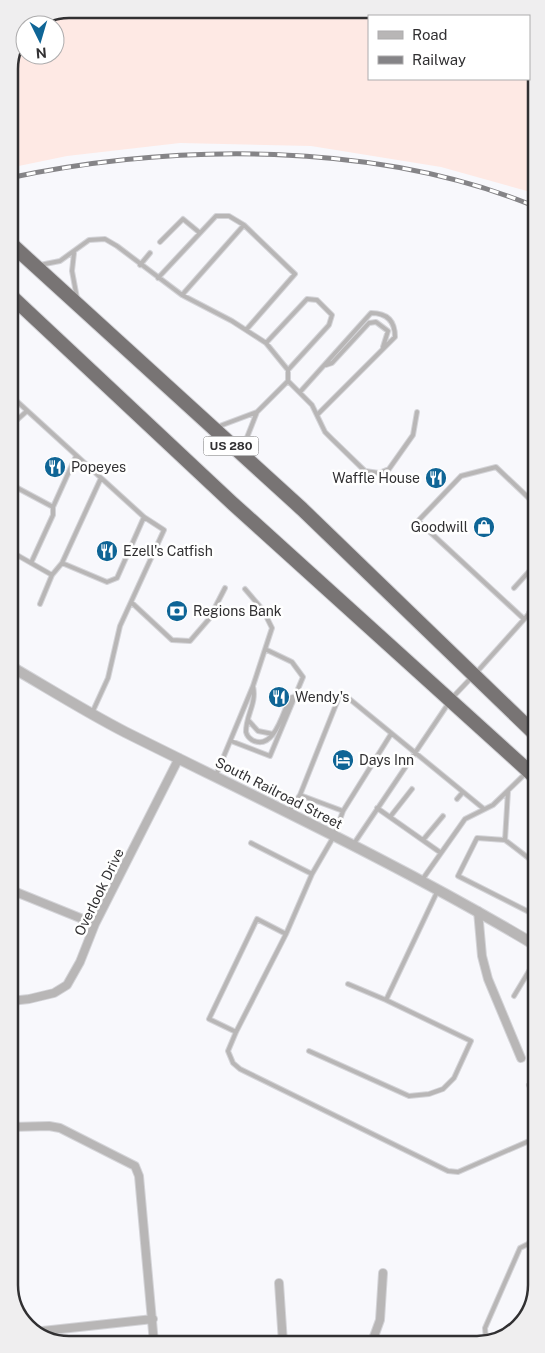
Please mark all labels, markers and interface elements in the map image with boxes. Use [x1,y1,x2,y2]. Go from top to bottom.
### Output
north arrow [15,15,65,65]
legend [368,15,530,80]
text: Road [412,26,448,43]
text: N [35,45,47,61]
text: Railway [412,51,466,68]
road number: US 280 [204,436,258,456]
restaurant icon: Popeyes [43,455,67,479]
place label: Popeyes [71,459,126,475]
restaurant icon: Waffle House [424,466,448,490]
place label: Waffle House [332,470,420,486]
shop icon: Goodwill [472,515,496,539]
place label: Goodwill [411,519,468,535]
restaurant icon: Ezell's Catfish [95,539,119,563]
place label: Ezell's Catfish [123,543,213,559]
bank icon: Regions Bank [165,599,189,623]
place label: Regions Bank [193,603,282,619]
restaurant icon: Wendy's [267,685,291,709]
place label: Wendy's [295,689,349,705]
hotel icon: Days Inn [331,748,355,772]
place label: Days Inn [359,752,414,768]
street label: South Railroad Street [213,754,345,832]
street label: Overlook Drive [71,846,127,938]

